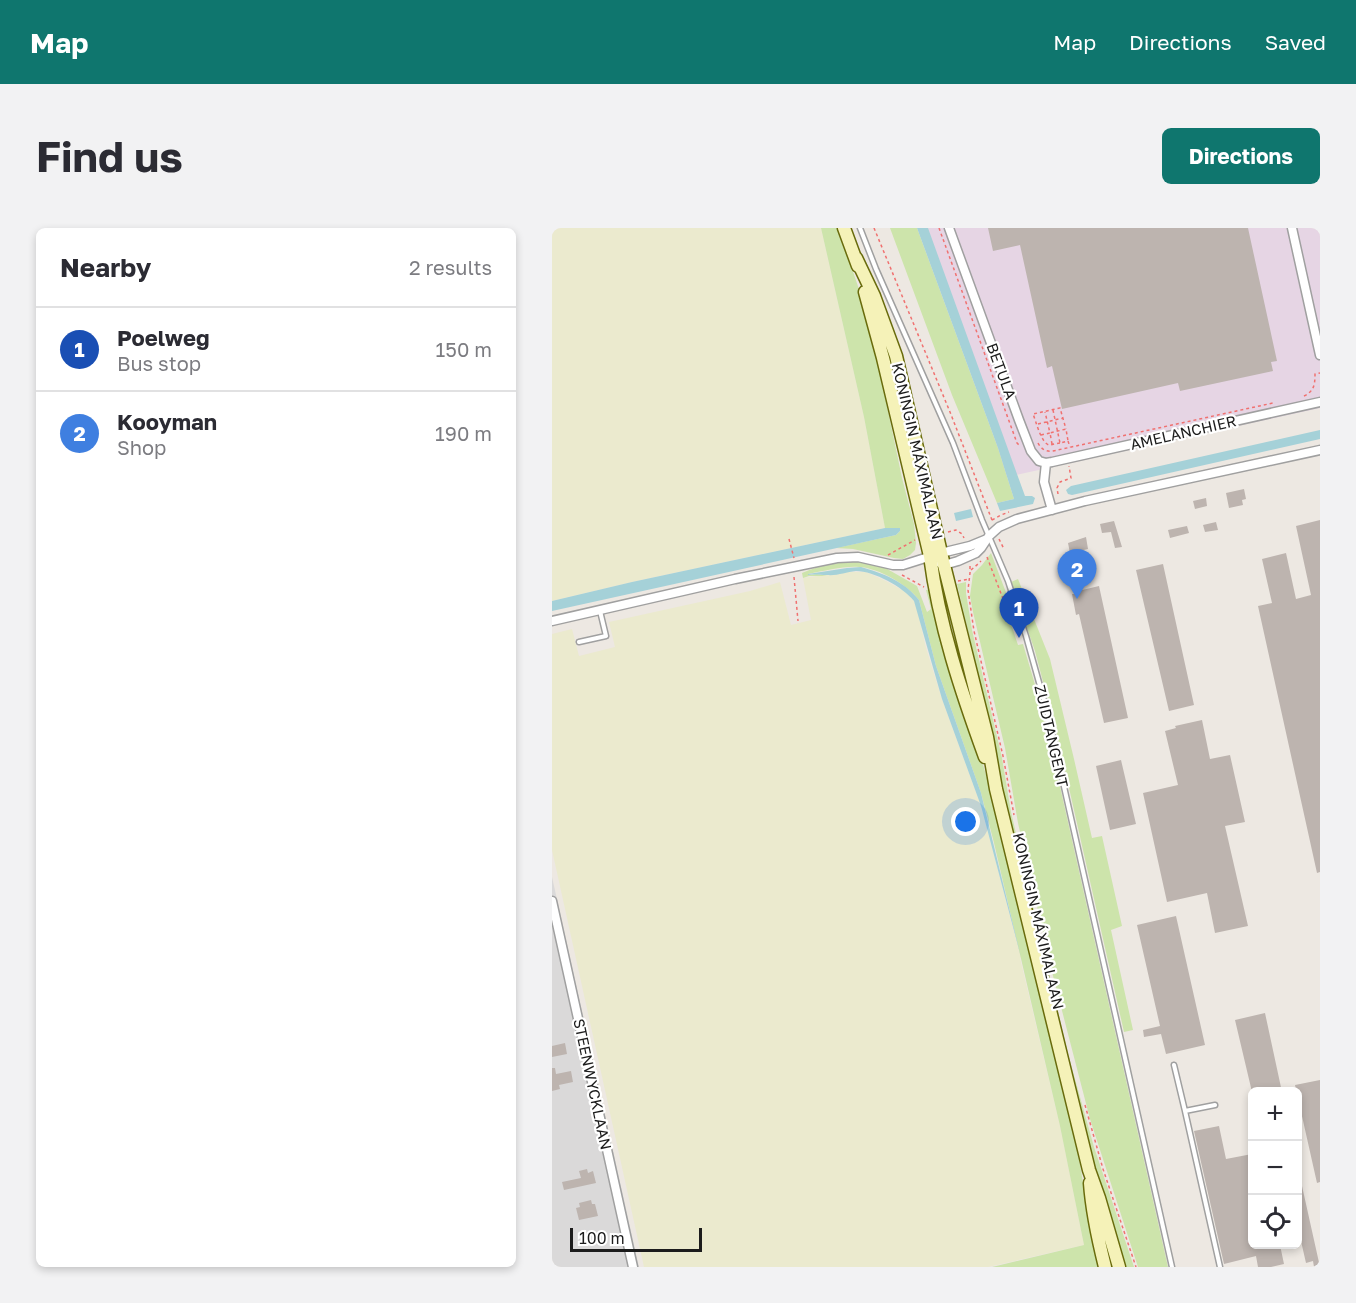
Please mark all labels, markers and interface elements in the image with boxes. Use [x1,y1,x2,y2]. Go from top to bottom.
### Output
text: Map [30,26,88,59]
text: Map [1053,29,1096,55]
text: Directions [1129,29,1232,55]
text: Saved [1265,29,1326,55]
button: Directions [1162,128,1320,184]
text: Find us [36,131,183,181]
text: Nearby [60,252,151,283]
text: 2 results [409,255,492,279]
text: Poelweg [117,324,210,351]
text: 1 [74,337,85,361]
text: 150 m [436,337,492,361]
street label: BETULA [984,340,1020,402]
text: Bus stop [117,351,201,375]
street label: KONINGIN MÁXIMALAAN [889,361,947,541]
text: Kooyman [117,408,217,435]
street label: AMELANCHIER [1128,411,1238,453]
text: 2 [73,421,86,445]
text: 190 m [435,421,492,445]
text: Shop [117,435,166,459]
pin: 2 [1058,550,1096,599]
pin: 1 [1000,588,1038,638]
street label: ZUIDTANGENT [1031,683,1073,789]
your location [951,807,980,836]
street label: KONINGIN MÁXIMALAAN [1010,831,1068,1011]
street label: STEENWYCKLAAN [570,1017,616,1151]
map controls [1248,1087,1302,1249]
button: + [1248,1087,1302,1141]
button: − [1248,1141,1302,1195]
button: locate [1248,1195,1302,1249]
scale bar [570,1225,702,1252]
text: 100 m [579,1228,625,1248]

